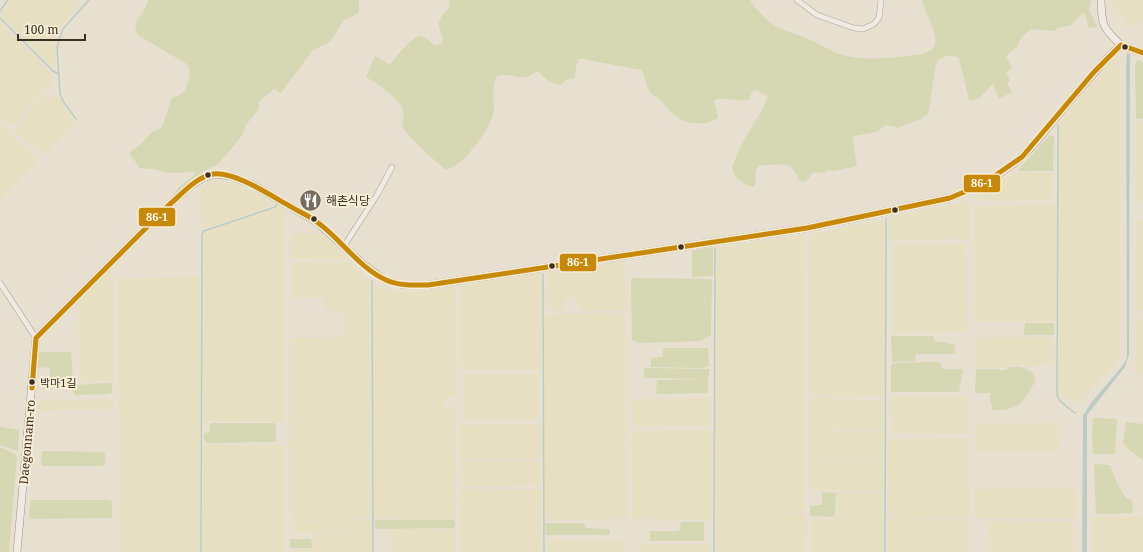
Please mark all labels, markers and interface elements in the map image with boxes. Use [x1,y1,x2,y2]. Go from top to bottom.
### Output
scale bar [18,16,85,42]
text: 100 m [24,21,59,38]
unlabelled marker [1120,42,1130,52]
unlabelled marker [203,170,213,180]
line badge: 86-1 [963,174,1001,193]
text: 86-1 [971,175,993,190]
restaurant icon: 해촌식당 [297,187,323,213]
place label: 해촌식당 [326,192,370,209]
unlabelled marker [890,205,900,215]
line badge: 86-1 [138,207,176,227]
text: 86-1 [146,209,168,224]
unlabelled marker [309,214,319,224]
unlabelled marker [676,242,686,252]
line badge: 86-1 [559,253,597,272]
text: 86-1 [567,254,589,269]
unlabelled marker [547,261,557,271]
place label: 박마1길 [40,375,77,390]
marker: 박마1길 [27,377,37,387]
street label: Daegonnam-ro [15,399,39,485]

